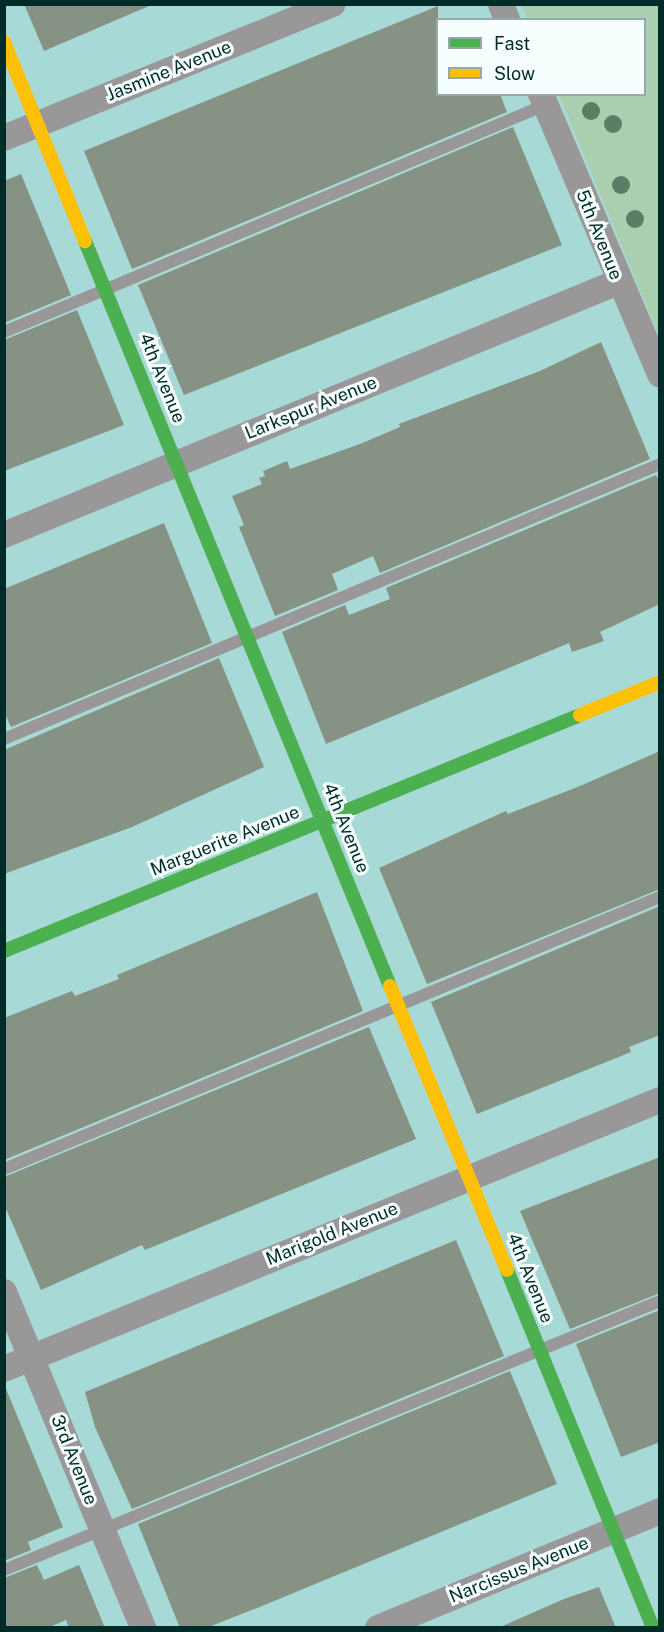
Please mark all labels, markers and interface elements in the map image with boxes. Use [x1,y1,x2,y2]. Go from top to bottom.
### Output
legend [436,18,646,96]
text: Fast [494,33,530,54]
street label: Jasmine Avenue [103,36,235,106]
text: Slow [494,63,535,84]
street label: 5th Avenue [571,187,627,283]
street label: 4th Avenue [134,330,190,426]
street label: Larkspur Avenue [242,372,380,444]
street label: 4th Avenue [318,780,374,876]
street label: Marguerite Avenue [147,801,303,881]
street label: Marigold Avenue [263,1198,401,1270]
street label: 4th Avenue [502,1230,558,1326]
street label: 3rd Avenue [46,1412,102,1508]
street label: Narcissus Avenue [446,1532,592,1608]

